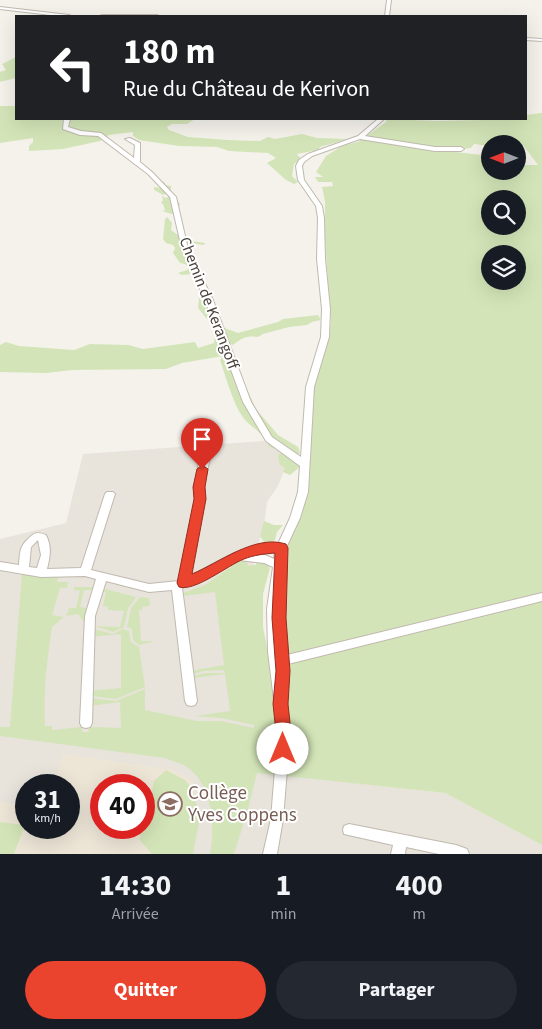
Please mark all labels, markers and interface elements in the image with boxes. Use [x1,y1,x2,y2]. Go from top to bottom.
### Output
text: 180 m [123,27,215,77]
icon: left [40,35,105,100]
text: Rue du Château de Kerivon [123,73,370,105]
north arrow [481,135,526,180]
map controls [481,135,526,290]
button: search [481,190,526,235]
street label: Chemin de Kerangoff [174,234,245,373]
button: layers [481,245,526,290]
pin [181,418,223,469]
icon: arrive [188,425,216,453]
position arrow [256,722,308,774]
speed limit sign: 40 [90,774,155,839]
place label: Collège Yves Coppens [187,780,297,829]
text: 31 [34,782,61,818]
school or university icon: Collège Yves Coppens [157,791,183,817]
text: km/h [34,810,61,827]
text: 14:30 [99,864,171,907]
text: 1 [275,864,291,907]
text: 400 [395,864,443,907]
text: Arrivée [112,903,159,925]
text: min [270,903,296,925]
text: m [413,903,426,925]
button: Quitter [25,961,266,1019]
button: Partager [276,961,517,1019]

